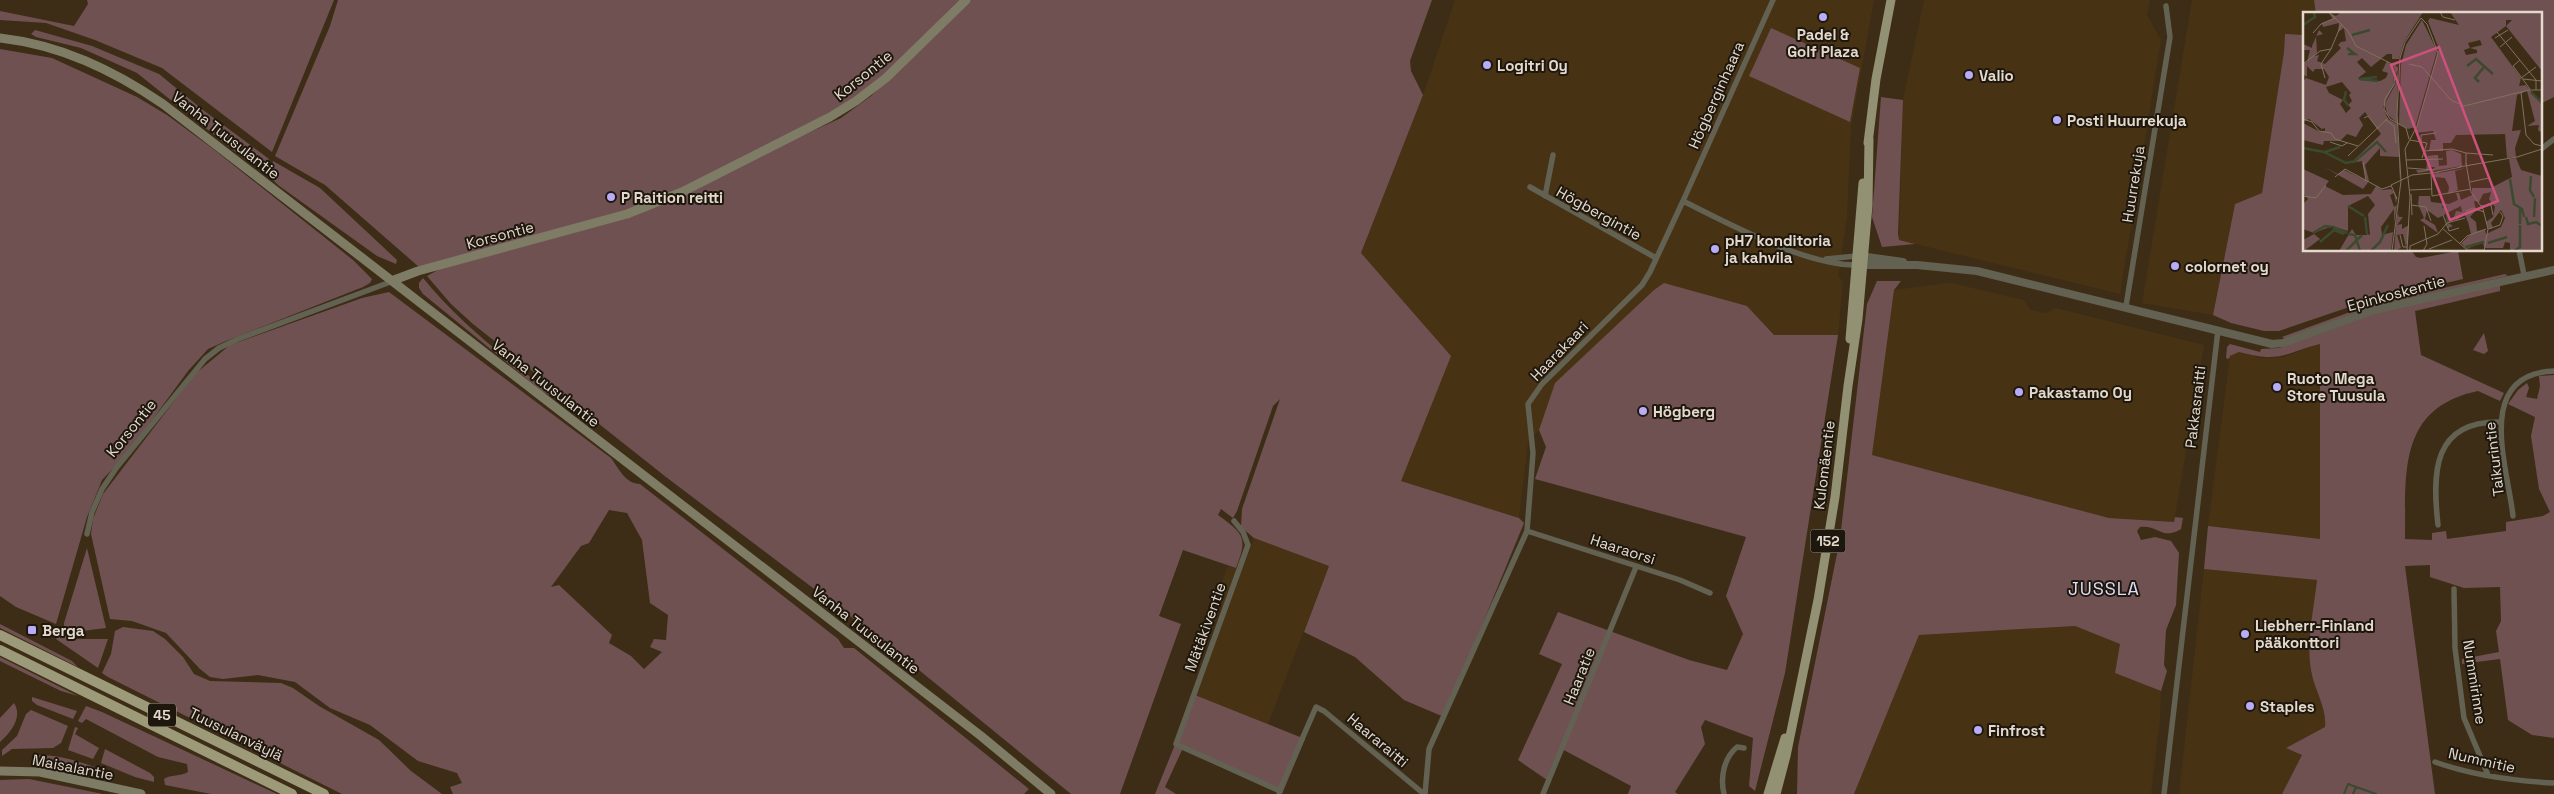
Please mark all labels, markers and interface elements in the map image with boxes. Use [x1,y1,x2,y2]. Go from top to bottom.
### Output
marker: Padel & Golf Plaza [1817,11,1829,23]
inset map [2303,12,2542,251]
place label: Padel & Golf Plaza [1787,25,1859,61]
street label: Högberginhaara [1684,38,1748,152]
street label: Korsontie [830,46,896,104]
place label: Logitri Oy [1497,56,1568,75]
marker: Logitri Oy [1481,59,1493,71]
place label: Valio [1979,66,2014,85]
marker: Valio [1963,69,1975,81]
street label: Vanha Tuusulantie [168,87,284,183]
place label: Posti Huurrekuja [2067,111,2187,130]
marker: Posti Huurrekuja [2051,114,2063,126]
street label: Huurrekuja [2118,144,2149,224]
street label: Högbergintie [1553,182,1645,244]
place label: P Raition reitti [621,188,723,207]
marker: P Raition reitti [605,191,617,203]
street label: Korsontie [464,217,536,253]
place label: pH7 konditoria ja kahvila [1724,231,1831,267]
marker: pH7 konditoria ja kahvila [1709,243,1721,255]
place label: colornet oy [2185,257,2269,276]
marker: colornet oy [2169,260,2181,272]
street label: Epinkoskentie [2345,271,2447,315]
street label: Haarakaari [1526,317,1592,385]
street label: Vanha Tuusulantie [488,335,604,431]
street label: Pakkasraitti [2181,365,2209,449]
place label: Ruoto Mega Store Tuusula [2287,369,2386,405]
marker: Ruoto Mega Store Tuusula [2271,381,2283,393]
place label: Pakastamo Oy [2029,383,2132,402]
marker: Pakastamo Oy [2013,386,2025,398]
street label: Korsontie [102,395,160,461]
place label: Högberg [1653,402,1715,421]
marker: Högberg [1637,405,1649,417]
street label: Kulomäentie [1809,419,1839,511]
street label: Taikurintie [2480,421,2508,497]
street label: Haaraorsi [1588,530,1658,568]
road number: 152 [1810,530,1846,552]
district label: JUSSLA [2068,577,2140,600]
street label: Mätäkiventie [1180,580,1230,674]
street label: Vanha Tuusulantie [808,582,924,678]
place label: Liebherr-Finland pääkonttori [2255,616,2374,652]
place label: Berga [42,621,85,640]
marker: Berga [26,624,38,636]
marker: Liebherr-Finland pääkonttori [2239,628,2251,640]
street label: Nummirinne [2459,638,2491,726]
street label: Haaratie [1559,644,1599,707]
place label: Staples [2260,697,2315,716]
marker: Staples [2244,700,2256,712]
street label: Tuusulanväylä [186,703,286,765]
road number: 45 [148,704,176,726]
street label: Haararaitti [1343,709,1413,771]
place label: Finfrost [1988,721,2045,740]
marker: Finfrost [1972,724,1984,736]
street label: Nummitie [2447,743,2517,777]
street label: Maisalantie [31,750,115,784]

